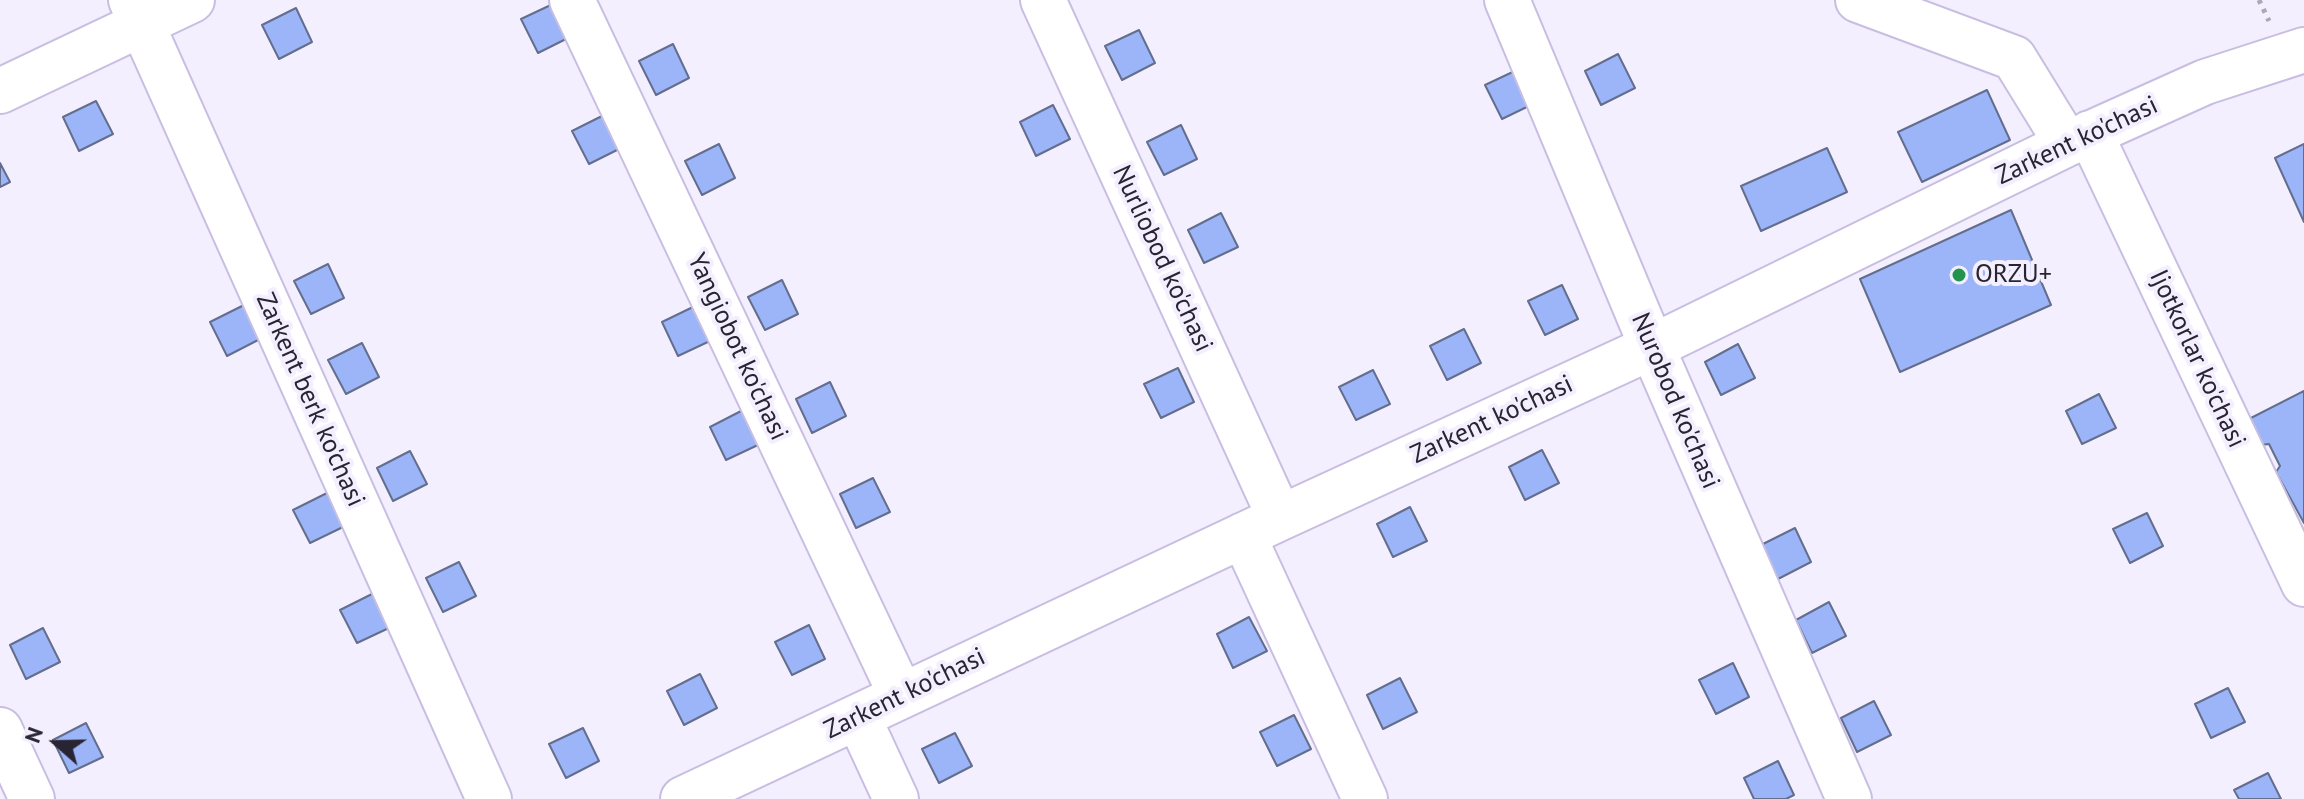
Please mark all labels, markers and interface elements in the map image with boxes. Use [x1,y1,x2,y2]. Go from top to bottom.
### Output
street label: Zarkent ko'chasi [1991,90,2163,192]
street label: Nurliobod ko'chasi [1105,161,1219,357]
street label: Yangiobot ko'chasi [680,248,794,446]
place label: ORZU+ [1975,259,2052,291]
street label: Ijotkorlar ko'chasi [2142,265,2252,453]
marker: ORZU+ [1950,266,1968,284]
street label: Zarkent berk ko'chasi [249,288,371,512]
street label: Nurobod ko'chasi [1624,309,1726,493]
street label: Zarkent ko'chasi [1406,369,1578,471]
street label: Zarkent ko'chasi [819,642,991,746]
north arrow [16,703,96,783]
text: N [18,723,49,746]

